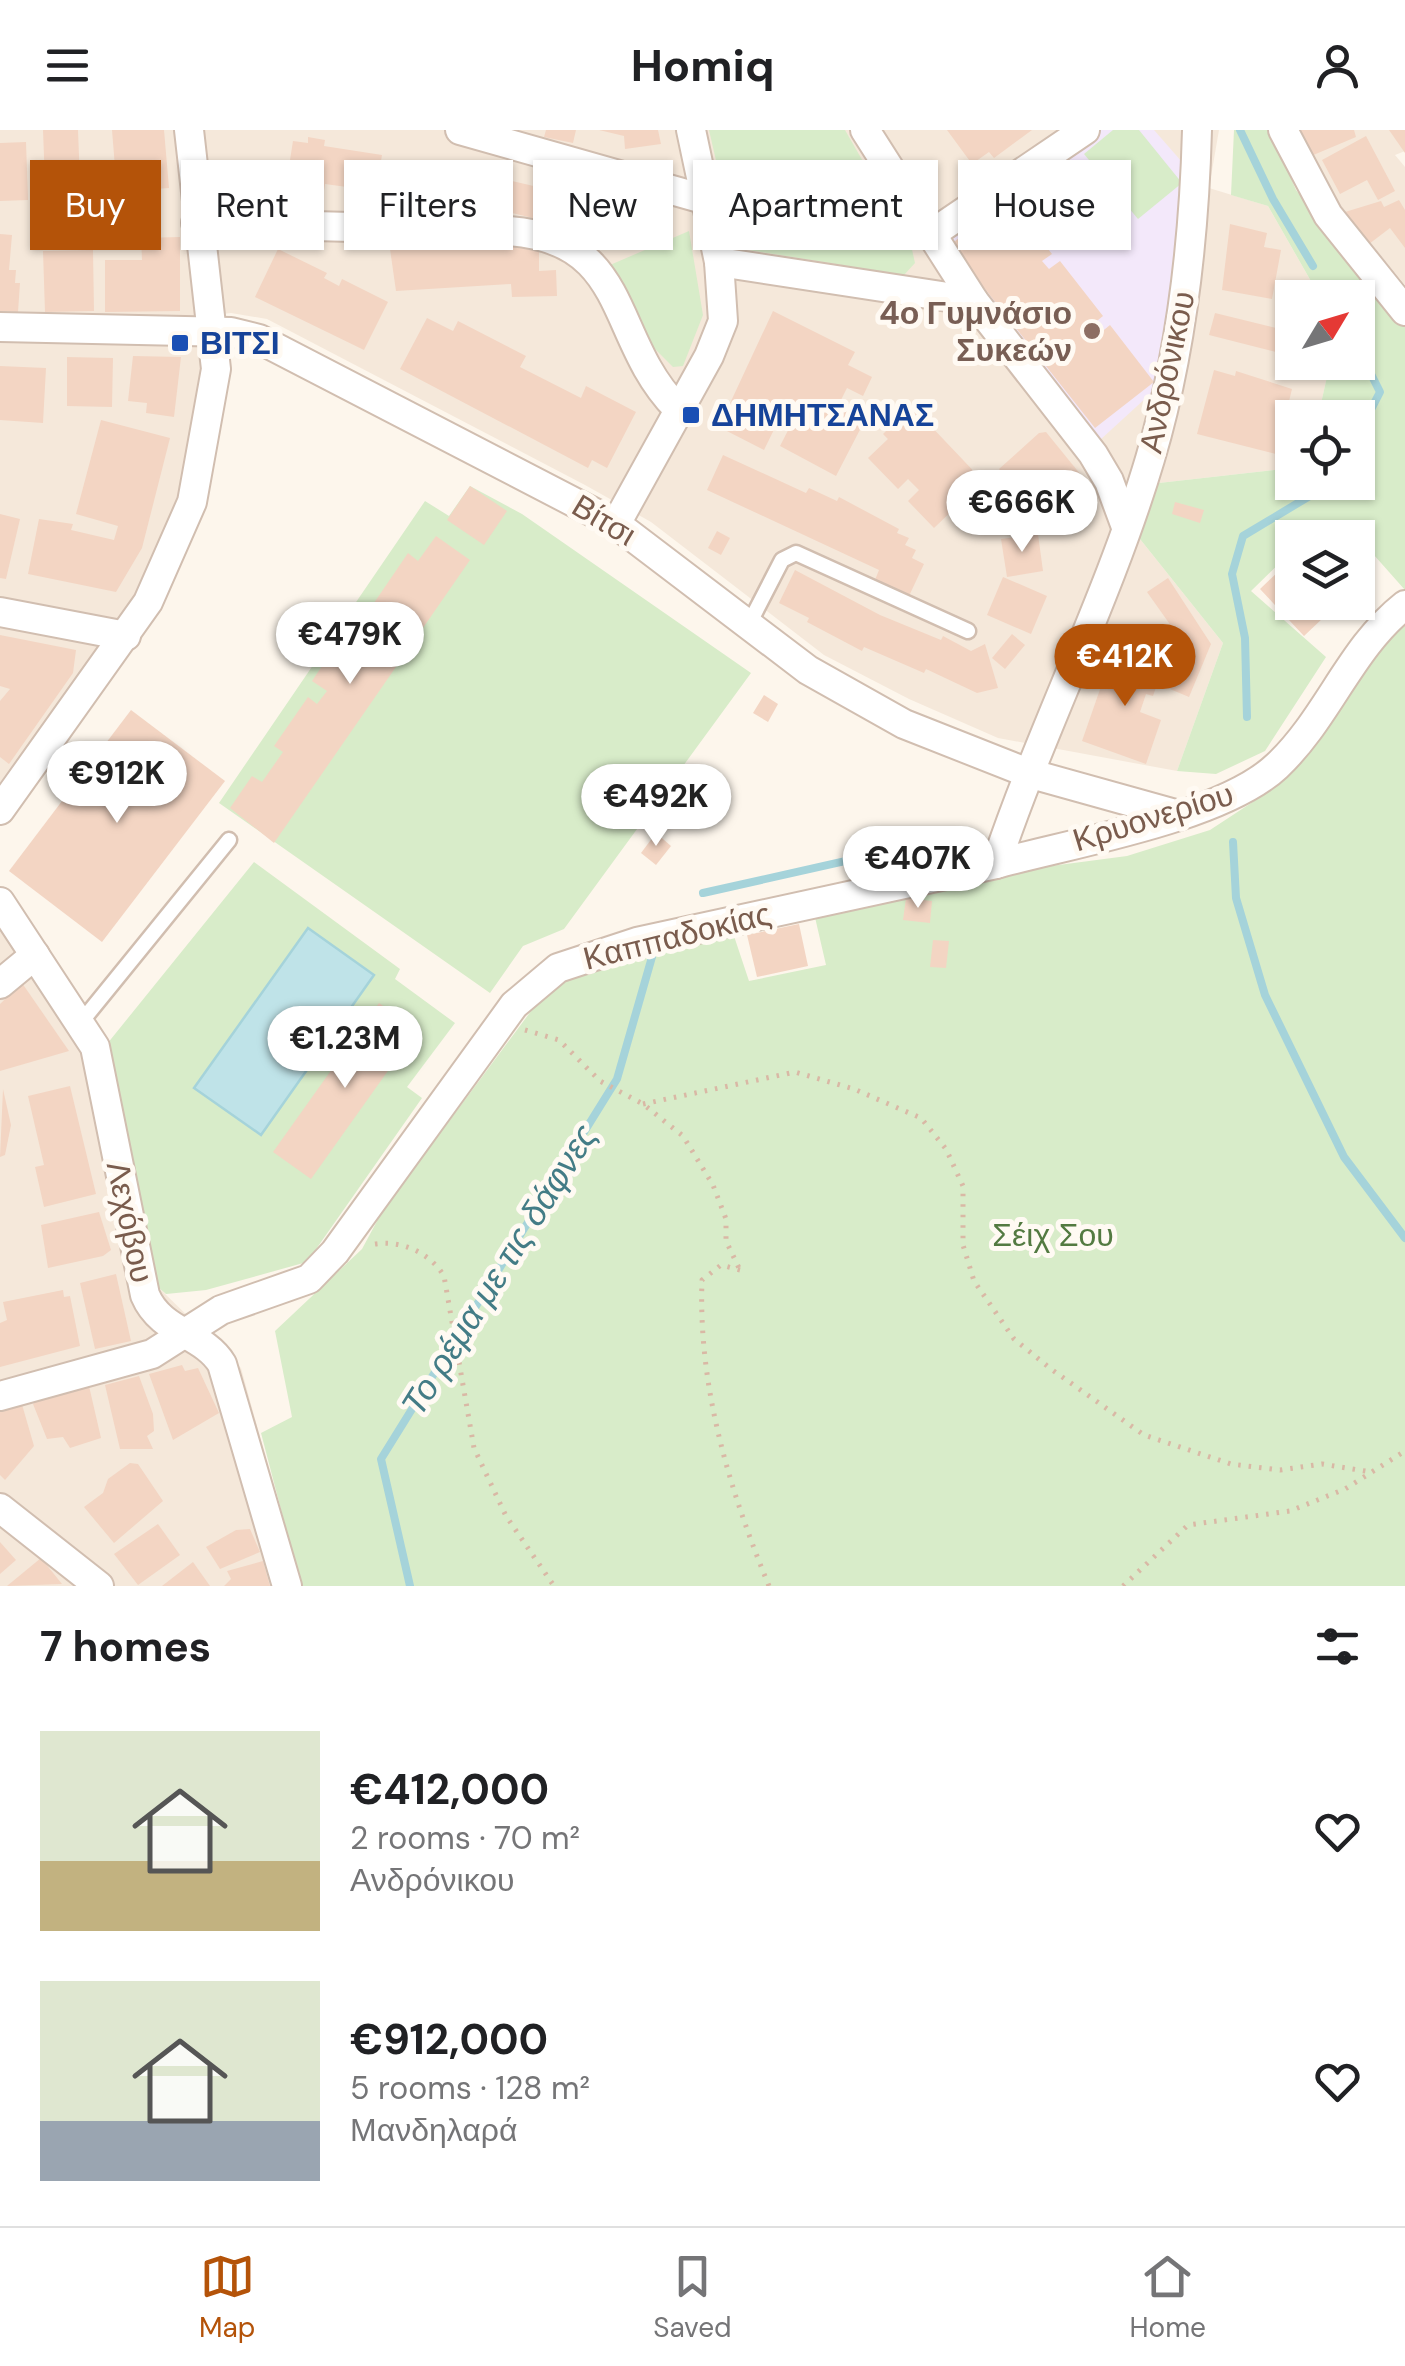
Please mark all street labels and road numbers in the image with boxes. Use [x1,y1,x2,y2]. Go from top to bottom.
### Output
street label: Ανδρόνικου [1129,287,1205,457]
street label: Βίτσι [564,485,644,555]
street label: Κρυονερίου [1068,773,1238,861]
street label: Καππαδοκίας [579,892,775,980]
street label: Λεχόβου [97,1157,163,1287]

